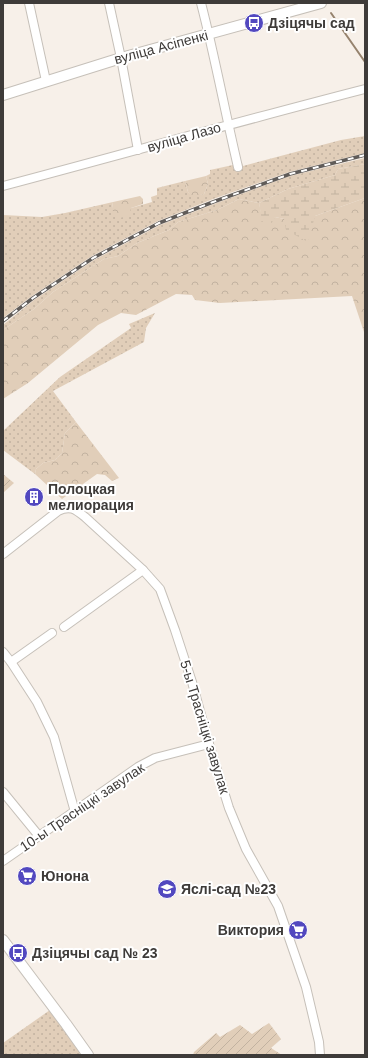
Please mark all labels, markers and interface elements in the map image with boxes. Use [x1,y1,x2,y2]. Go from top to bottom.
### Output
bus stop icon: Дзіцячы сад [243,12,265,34]
place label: Дзіцячы сад [268,15,355,31]
street label: вуліца Асіпенкі [112,27,210,67]
street label: вуліца Лазо [145,119,223,155]
place label: Полоцкая мелиорация [48,481,134,513]
building icon: Полоцкая мелиорация [23,486,45,508]
street label: 5-ы Трасніцкі завулак [177,658,233,797]
street label: 10-ы Трасніцкі завулак [17,759,148,855]
supermarket icon: Юнона [16,865,38,887]
place label: Юнона [41,868,89,884]
school or university icon: Яслі-сад №23 [156,878,178,900]
place label: Яслі-сад №23 [181,881,276,897]
supermarket icon: Виктория [287,919,309,941]
place label: Виктория [218,922,284,938]
bus stop icon: Дзіцячы сад № 23 [7,942,29,964]
place label: Дзіцячы сад № 23 [32,945,158,961]

